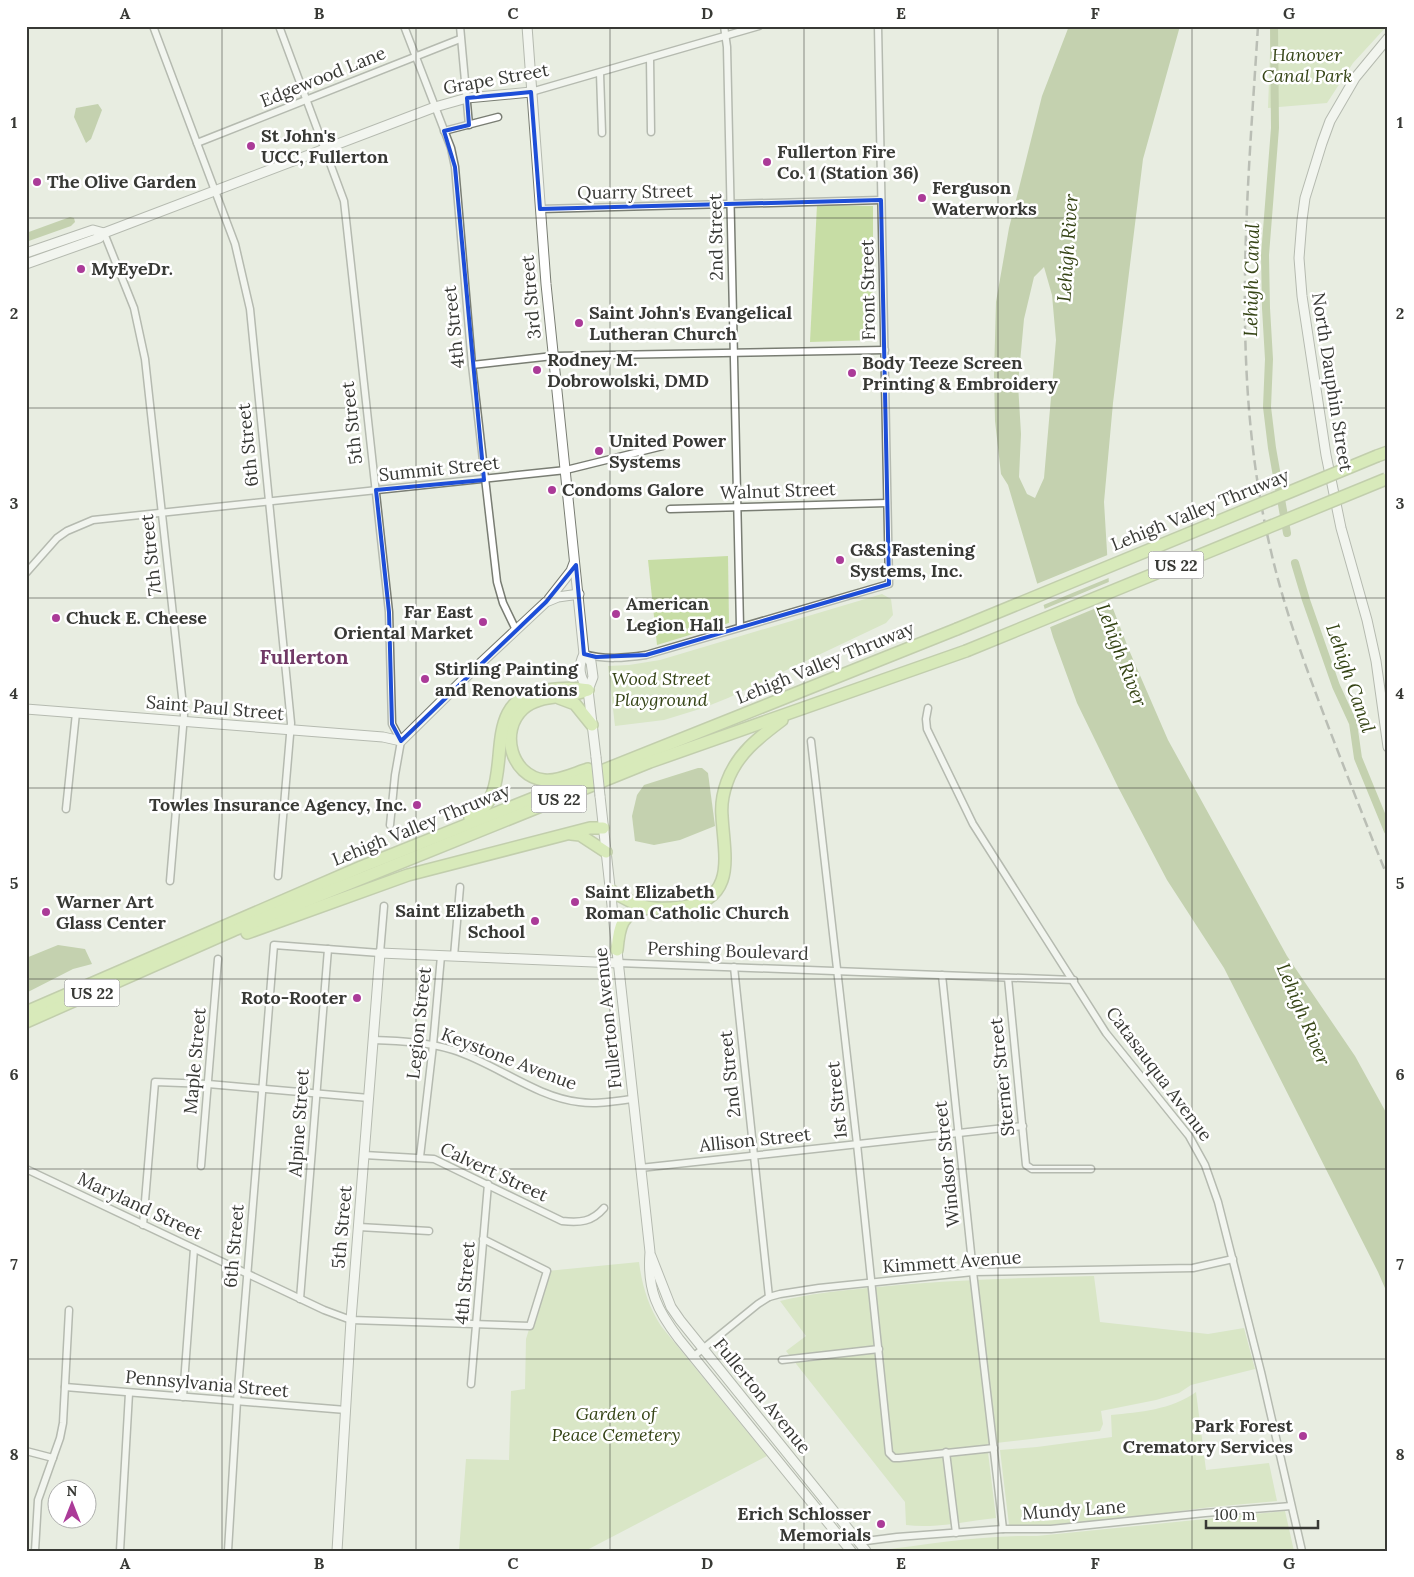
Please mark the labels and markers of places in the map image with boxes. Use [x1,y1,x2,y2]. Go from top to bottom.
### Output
place label: St John's UCC, Fullerton [261,124,389,168]
marker: St John's UCC, Fullerton [245,140,257,152]
place label: Fullerton Fire Co. 1 (Station 36) [777,140,918,184]
marker: Fullerton Fire Co. 1 (Station 36) [761,156,773,168]
place label: The Olive Garden [47,170,197,193]
marker: The Olive Garden [31,176,43,188]
place label: Ferguson Waterworks [932,176,1037,220]
marker: Ferguson Waterworks [916,192,928,204]
place label: MyEyeDr. [91,257,173,280]
marker: MyEyeDr. [75,263,87,275]
place label: Saint John's Evangelical Lutheran Church [589,301,793,345]
marker: Saint John's Evangelical Lutheran Church [573,317,585,329]
place label: Rodney M. Dobrowolski, DMD [547,348,709,392]
place label: Body Teeze Screen Printing & Embroidery [862,351,1058,395]
marker: Rodney M. Dobrowolski, DMD [531,364,543,376]
marker: Body Teeze Screen Printing & Embroidery [846,367,858,379]
place label: United Power Systems [609,429,726,473]
marker: United Power Systems [593,445,605,457]
place label: Condoms Galore [562,478,704,501]
marker: Condoms Galore [546,484,558,496]
place label: G&S Fastening Systems, Inc. [850,538,976,582]
marker: G&S Fastening Systems, Inc. [834,554,846,566]
place label: American Legion Hall [626,592,725,636]
place label: Far East Oriental Market [334,600,474,644]
place label: Chuck E. Cheese [66,606,207,629]
marker: American Legion Hall [610,608,622,620]
marker: Chuck E. Cheese [50,612,62,624]
marker: Far East Oriental Market [477,616,489,628]
place label: Stirling Painting and Renovations [435,657,579,701]
marker: Stirling Painting and Renovations [419,673,431,685]
place label: Towles Insurance Agency, Inc. [149,793,407,816]
marker: Towles Insurance Agency, Inc. [411,799,423,811]
place label: Saint Elizabeth Roman Catholic Church [585,880,789,924]
place label: Warner Art Glass Center [56,890,166,934]
marker: Saint Elizabeth Roman Catholic Church [569,896,581,908]
place label: Saint Elizabeth School [395,899,525,943]
marker: Warner Art Glass Center [40,906,52,918]
marker: Saint Elizabeth School [529,915,541,927]
place label: Roto-Rooter [241,986,347,1009]
marker: Roto-Rooter [351,992,363,1004]
place label: Park Forest Crematory Services [1123,1414,1294,1458]
marker: Park Forest Crematory Services [1297,1430,1309,1442]
place label: Erich Schlosser Memorials [737,1502,871,1546]
marker: Erich Schlosser Memorials [875,1518,887,1530]

